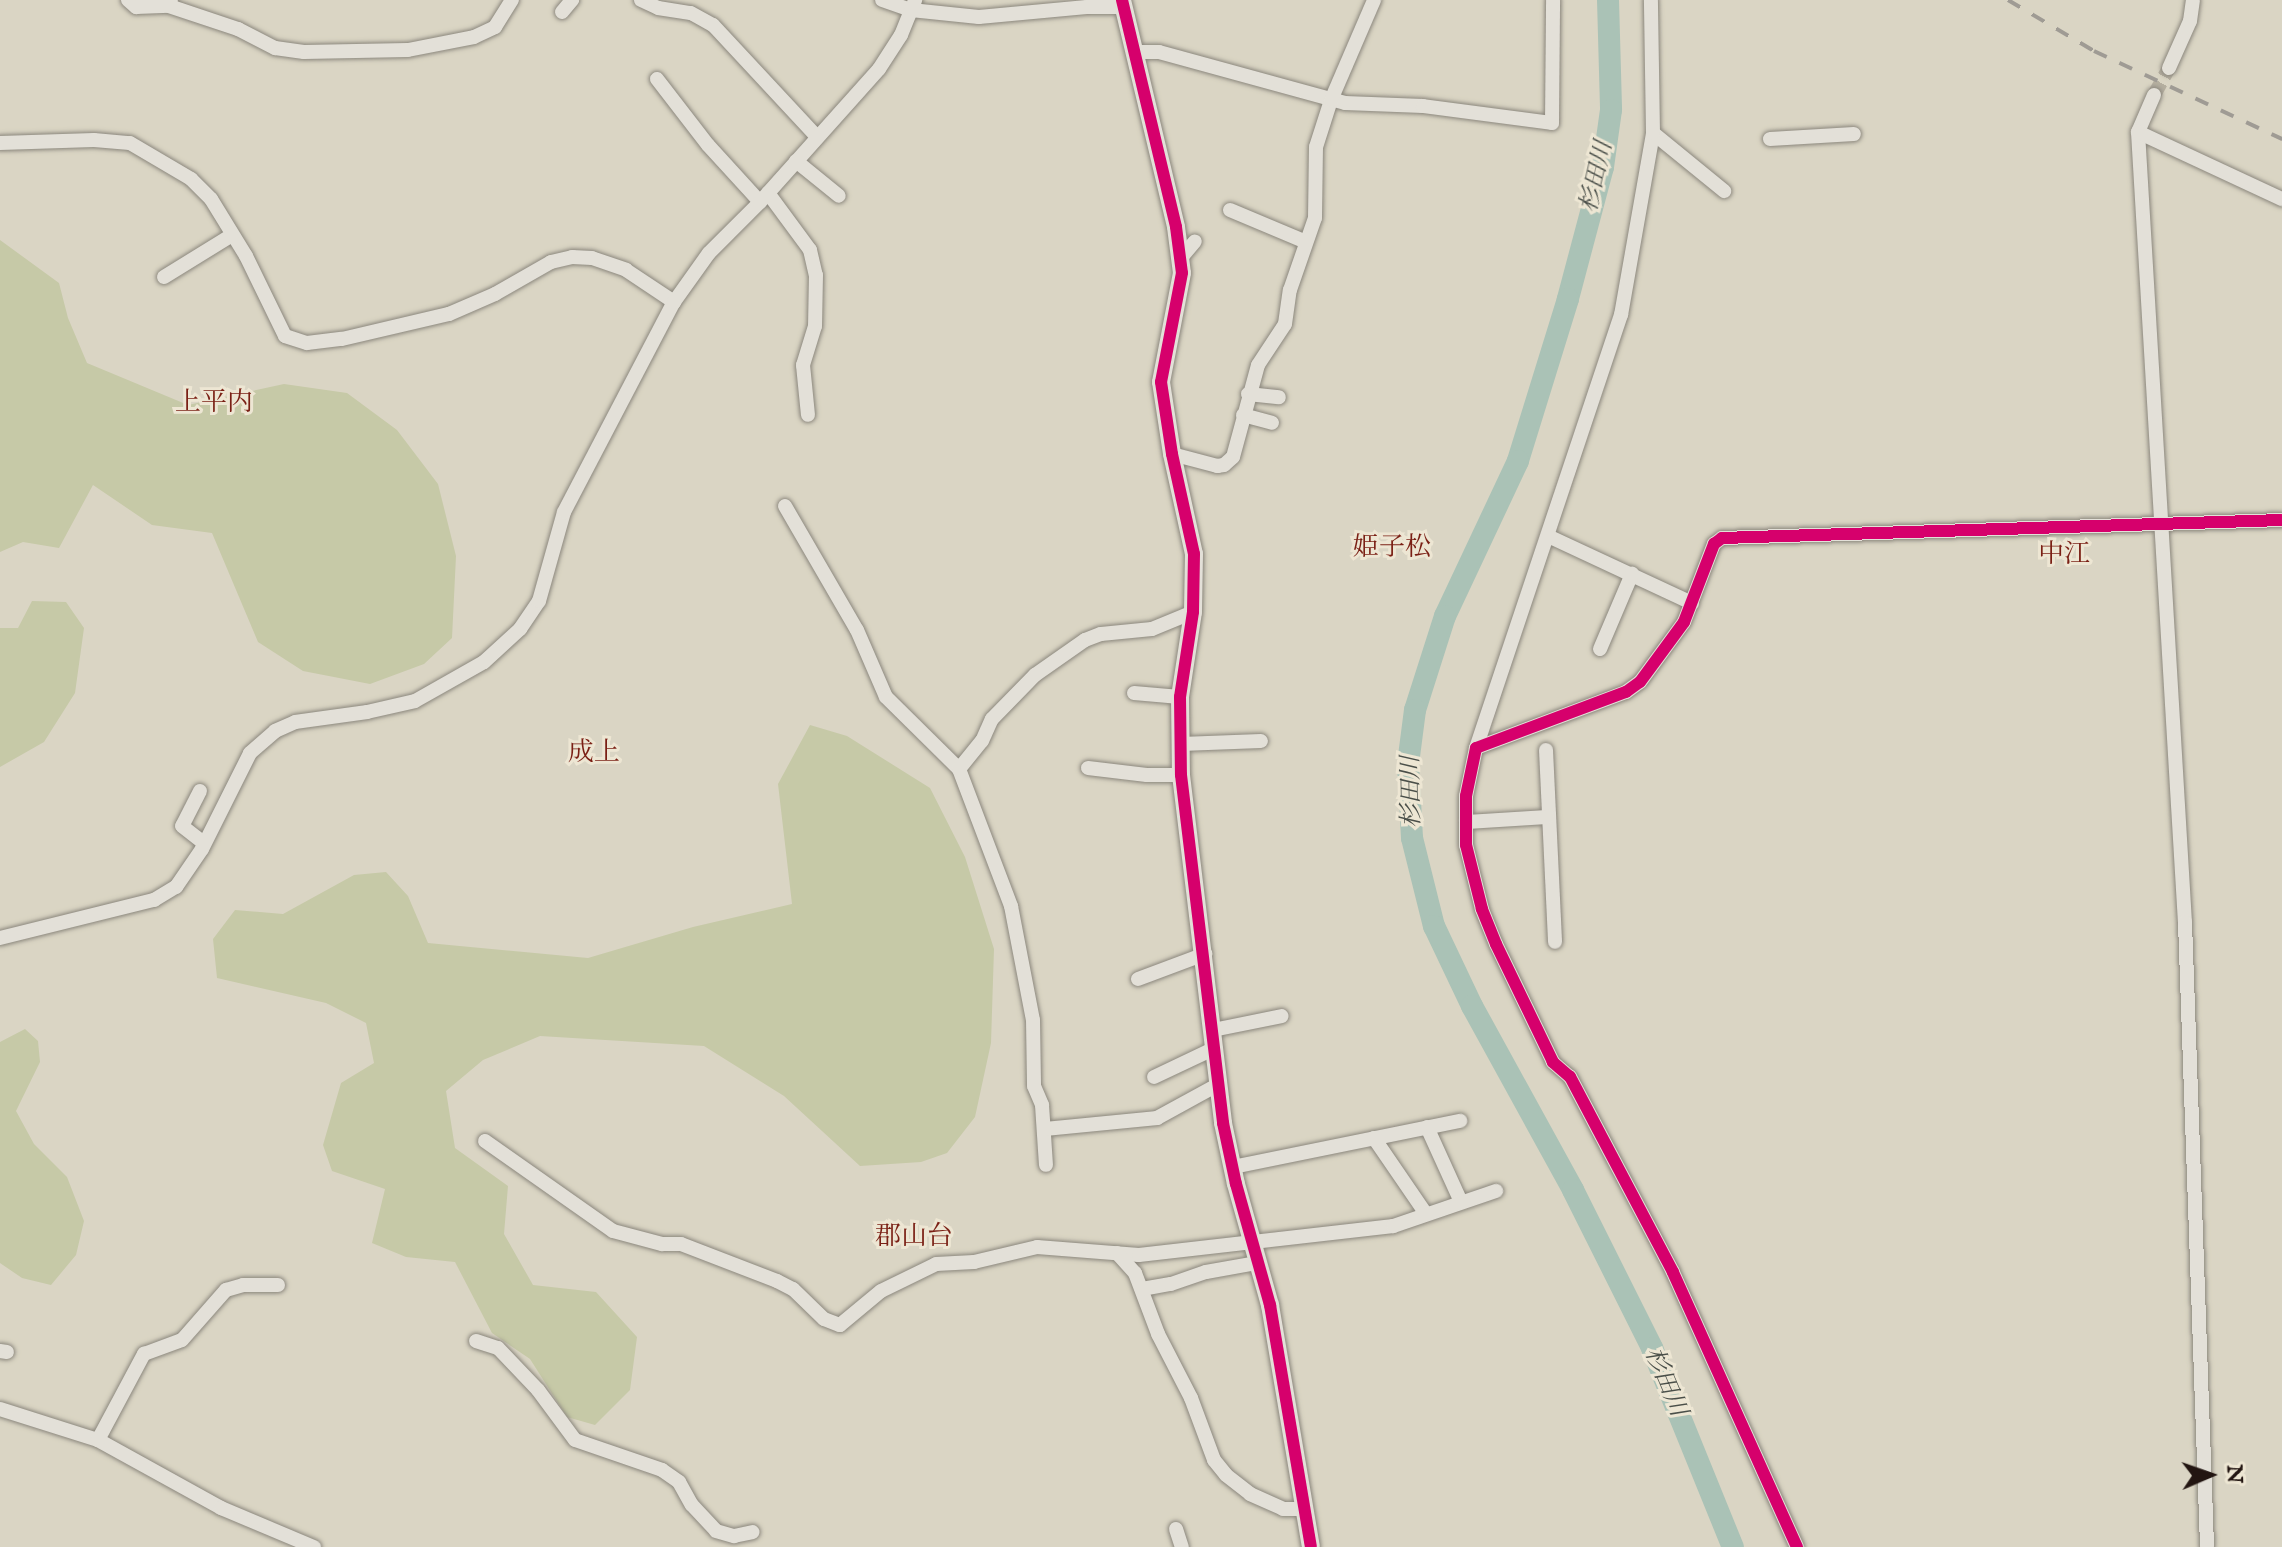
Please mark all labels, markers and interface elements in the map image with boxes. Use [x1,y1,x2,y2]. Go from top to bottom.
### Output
water label: 杉田川 [1575,139,1619,215]
district label: 上平内 [175,387,253,419]
district label: 姫子松 [1353,532,1431,564]
district label: 中江 [2038,539,2090,571]
district label: 成上 [568,737,620,769]
water label: 杉田川 [1397,756,1427,828]
district label: 郡山台 [875,1221,953,1253]
water label: 杉田川 [1638,1343,1692,1421]
north arrow [2170,1435,2250,1515]
text: N [2220,1464,2248,1484]

